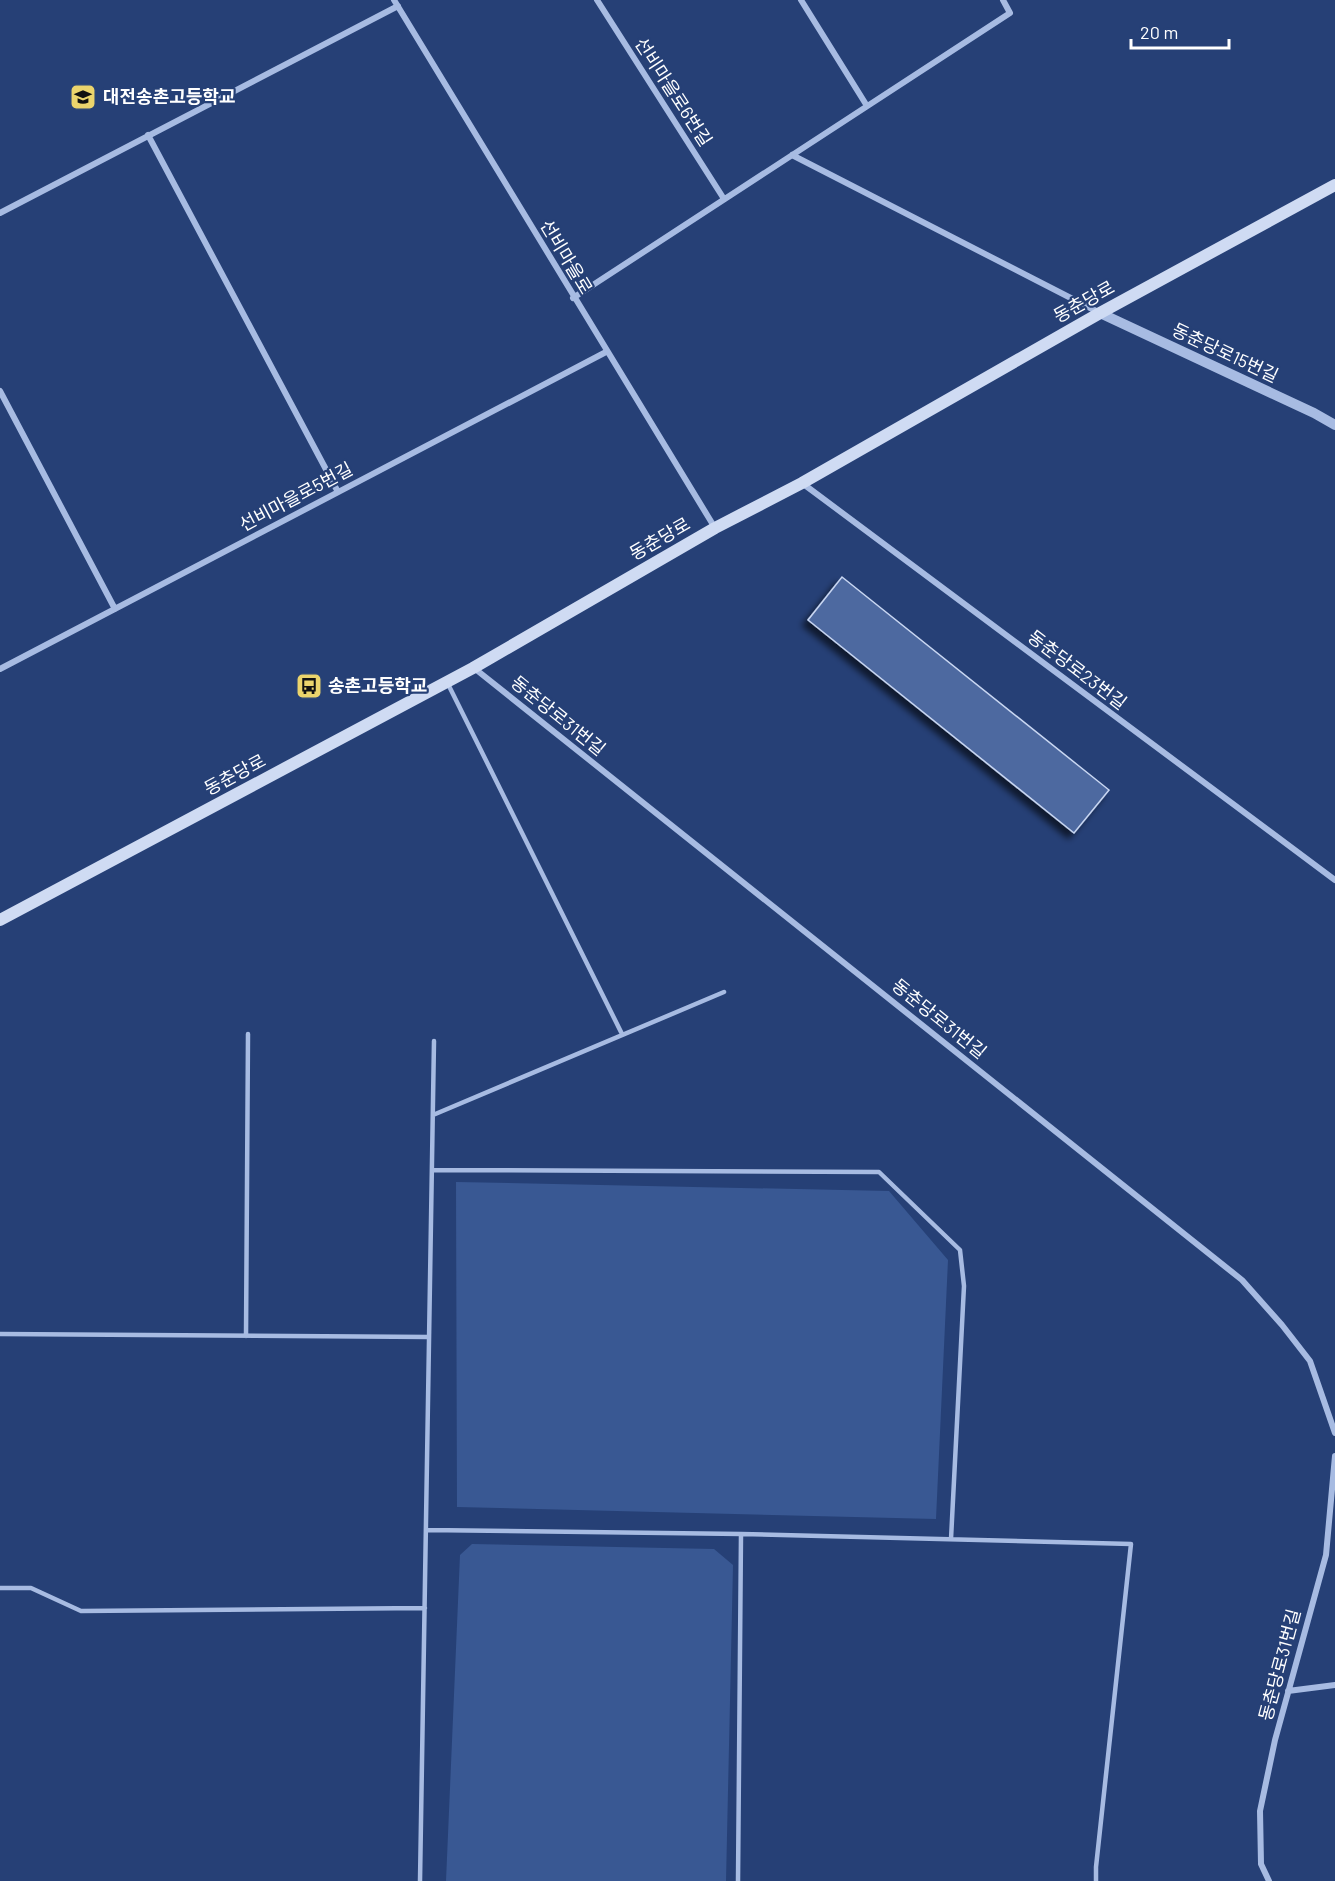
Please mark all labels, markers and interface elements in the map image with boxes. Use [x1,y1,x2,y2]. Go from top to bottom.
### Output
scale bar [1131,12,1228,50]
text: 20 m [1140,21,1178,43]
street label: 선비마을로6번길 [631,33,717,150]
school or university icon: 대전송촌고등학교 [68,82,98,112]
place label: 대전송촌고등학교 [103,85,235,107]
street label: 선비마을로 [536,215,598,298]
street label: 동춘당로 [1049,275,1118,327]
street label: 동춘당로15번길 [1169,318,1282,386]
street label: 선비마을로5번길 [235,457,356,535]
street label: 동춘당로 [625,512,694,564]
street label: 동춘당로23번길 [1024,625,1131,714]
bus stop icon: 송촌고등학교 [294,671,324,701]
street label: 동춘당로31번길 [507,671,610,760]
place label: 송촌고등학교 [328,674,427,696]
street label: 동춘당로 [200,749,269,799]
street label: 동춘당로31번길 [888,974,991,1063]
street label: 동춘당로31번길 [1254,1606,1305,1723]

